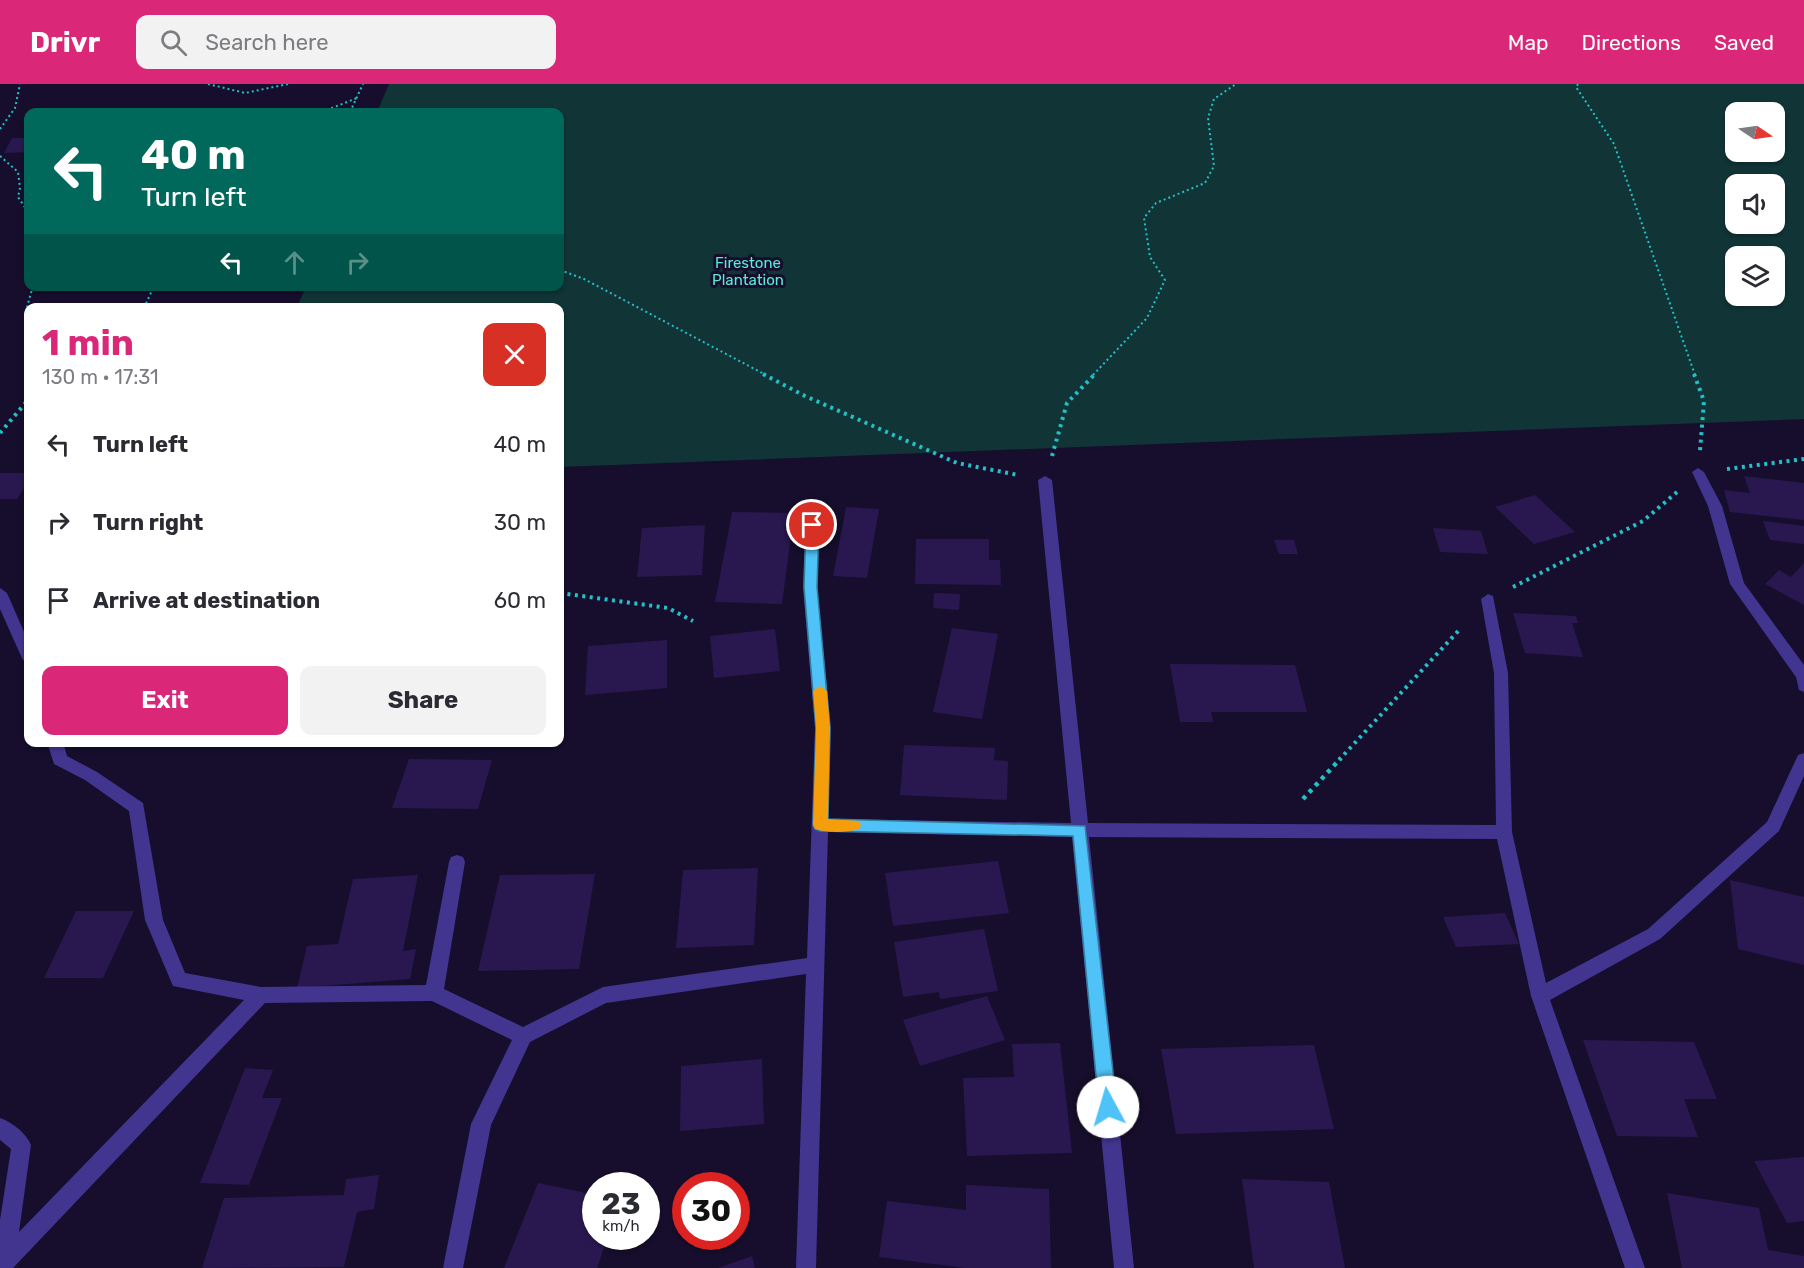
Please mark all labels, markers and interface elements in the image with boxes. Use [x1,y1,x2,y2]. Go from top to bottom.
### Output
search box [136,15,556,69]
text: Drivr [30,26,100,59]
icon: search [157,26,190,59]
text: Search here [205,29,329,56]
text: Map [1508,30,1549,55]
text: Directions [1582,30,1681,55]
text: Saved [1714,30,1774,55]
north arrow [1725,102,1785,162]
map controls [1725,102,1785,306]
text: 40 m [141,130,246,180]
icon: left [42,132,120,210]
button: sound [1725,174,1785,234]
text: Turn left [141,181,246,213]
icon: left [215,246,248,279]
icon: ahead [278,246,311,279]
icon: right [341,246,374,279]
button: layers [1725,246,1785,306]
park label: Firestone Plantation [712,254,784,289]
text: 1 min [42,321,134,364]
button: close [483,323,546,386]
text: 130 m · 17:31 [42,365,159,389]
icon: left [42,428,75,461]
text: Turn left [93,431,188,458]
text: 40 m [493,431,546,458]
pin [786,499,837,550]
icon: right [42,506,75,539]
icon: arrive [795,508,828,541]
text: Turn right [93,509,203,536]
text: 30 m [494,509,546,536]
icon: arrive [42,584,75,617]
text: Arrive at destination [93,587,320,614]
text: 60 m [494,587,546,614]
button: Exit [42,666,288,735]
button: Share [300,666,546,735]
position arrow [1076,1075,1140,1139]
speed limit sign: 30 [672,1172,750,1250]
text: 23 [601,1186,641,1222]
text: km/h [602,1217,640,1235]

